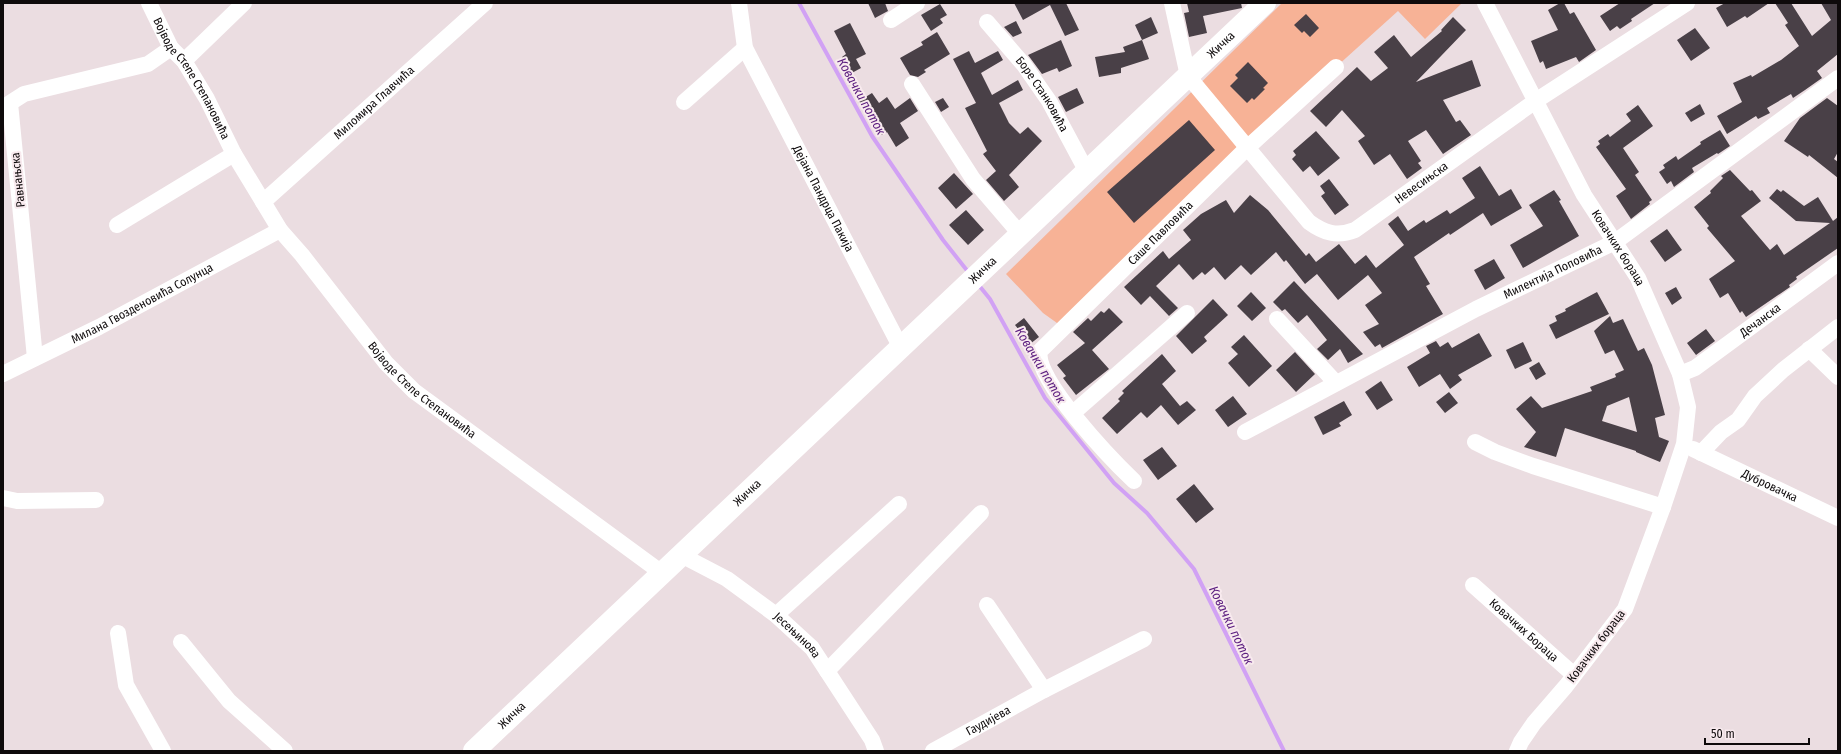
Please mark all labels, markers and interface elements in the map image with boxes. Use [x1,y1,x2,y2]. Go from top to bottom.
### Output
street label: Војводе Степе Степановића [150,15,233,142]
street label: Жичка [1204,28,1238,61]
street label: Боре Станковића [1013,54,1071,134]
water label: Ковачки поток [834,55,889,138]
street label: Миломира Главчића [331,63,417,142]
street label: Дејана Пандрца Пакија [789,142,857,254]
street label: Равнањска [8,152,28,208]
street label: Невесињска [1392,159,1451,206]
street label: Саше Павловића [1125,198,1196,268]
street label: Ковачких бораца [1589,207,1648,288]
street label: Милентија Поповића [1501,242,1604,302]
street label: Жичка [966,254,999,286]
street label: Милана Гвозденовића Солунца [69,260,216,347]
street label: Дечанска [1736,300,1783,340]
water label: Ковачки поток [1012,325,1069,406]
street label: Војводе Степе Степановића [365,339,479,441]
street label: Дубровачка [1739,466,1800,505]
street label: Жичка [731,476,764,509]
water label: Ковачки поток [1206,583,1257,668]
street label: Ковачких Бораца [1486,596,1561,665]
street label: Ковачких бораца [1564,607,1628,685]
street label: Јесењинова [771,609,824,661]
street label: Жичка [495,699,529,732]
street label: Гаудијева [964,703,1013,738]
scale bar [1705,720,1809,746]
text: 50 m [1711,727,1735,741]

